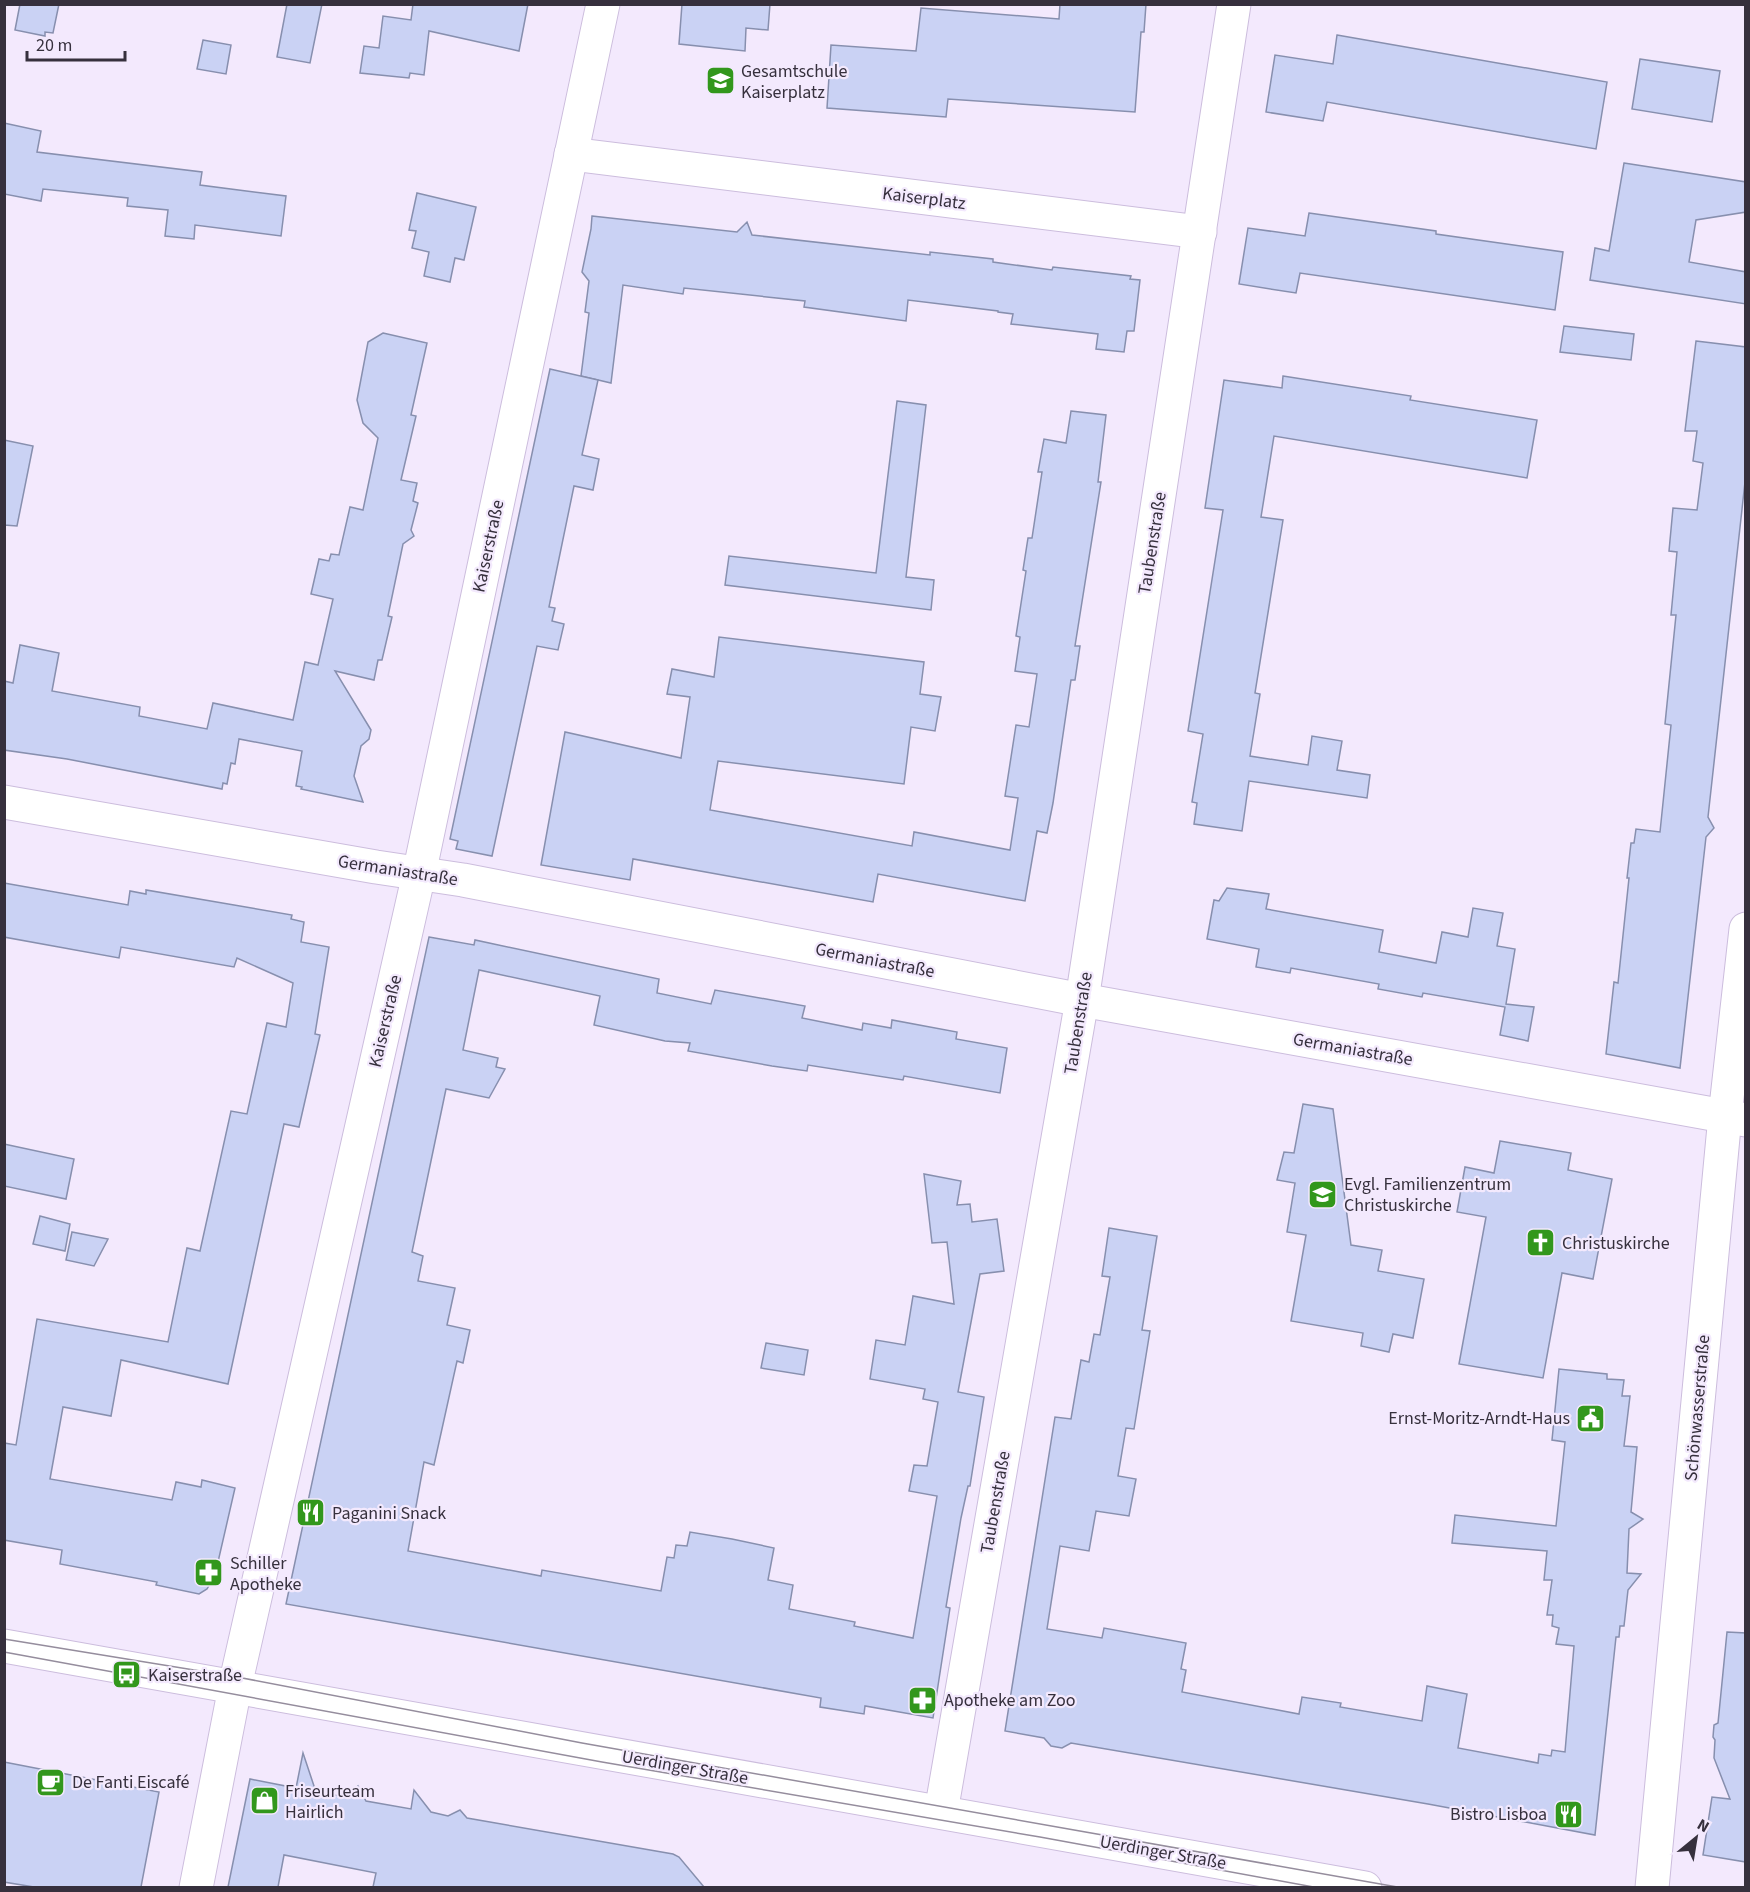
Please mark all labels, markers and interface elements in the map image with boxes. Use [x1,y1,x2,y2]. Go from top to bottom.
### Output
scale bar [27,24,124,62]
text: 20 m [36,33,72,58]
place label: Gesamtschule Kaiserplatz [741,59,847,105]
school or university icon: Gesamtschule Kaiserplatz [704,65,736,97]
street label: Kaiserplatz [881,181,967,216]
street label: Taubenstraße [1132,490,1173,596]
street label: Kaiserstraße [466,497,511,595]
street label: Germaniastraße [336,849,460,892]
street label: Germaniastraße [813,937,937,984]
street label: Taubenstraße [1058,970,1099,1076]
street label: Kaiserstraße [363,972,408,1070]
street label: Germaniastraße [1291,1027,1415,1072]
place label: Evgl. Familienzentrum Christuskirche [1344,1172,1511,1218]
school or university icon: Evgl. Familienzentrum Christuskirche [1307,1178,1339,1210]
church icon: Christuskirche [1525,1227,1557,1259]
place label: Christuskirche [1562,1231,1670,1256]
street label: Schönwasserstraße [1679,1334,1716,1482]
public building icon: Ernst-Moritz-Arndt-Haus [1575,1402,1607,1434]
place label: Ernst-Moritz-Arndt-Haus [1388,1406,1570,1431]
street label: Taubenstraße [974,1449,1017,1555]
restaurant icon: Paganini Snack [295,1497,327,1529]
place label: Paganini Snack [332,1501,446,1526]
place label: Schiller Apotheke [230,1551,302,1597]
pharmacy icon: Schiller Apotheke [193,1557,225,1589]
bus stop icon: Kaiserstraße [111,1659,143,1691]
place label: Kaiserstraße [148,1663,242,1688]
pharmacy icon: Apotheke am Zoo [907,1684,939,1716]
place label: Apotheke am Zoo [944,1688,1076,1713]
street label: Uerdinger Straße [620,1744,750,1791]
cafe icon: De Fanti Eiscafé [35,1766,67,1798]
place label: De Fanti Eiscafé [72,1770,190,1795]
place label: Friseurteam Hairlich [285,1779,375,1825]
shop icon: Friseurteam Hairlich [248,1785,280,1817]
restaurant icon: Bistro Lisboa [1552,1798,1584,1830]
place label: Bistro Lisboa [1450,1802,1547,1827]
north arrow [1666,1808,1726,1868]
text: N [1693,1814,1713,1838]
street label: Uerdinger Straße [1098,1829,1228,1876]

